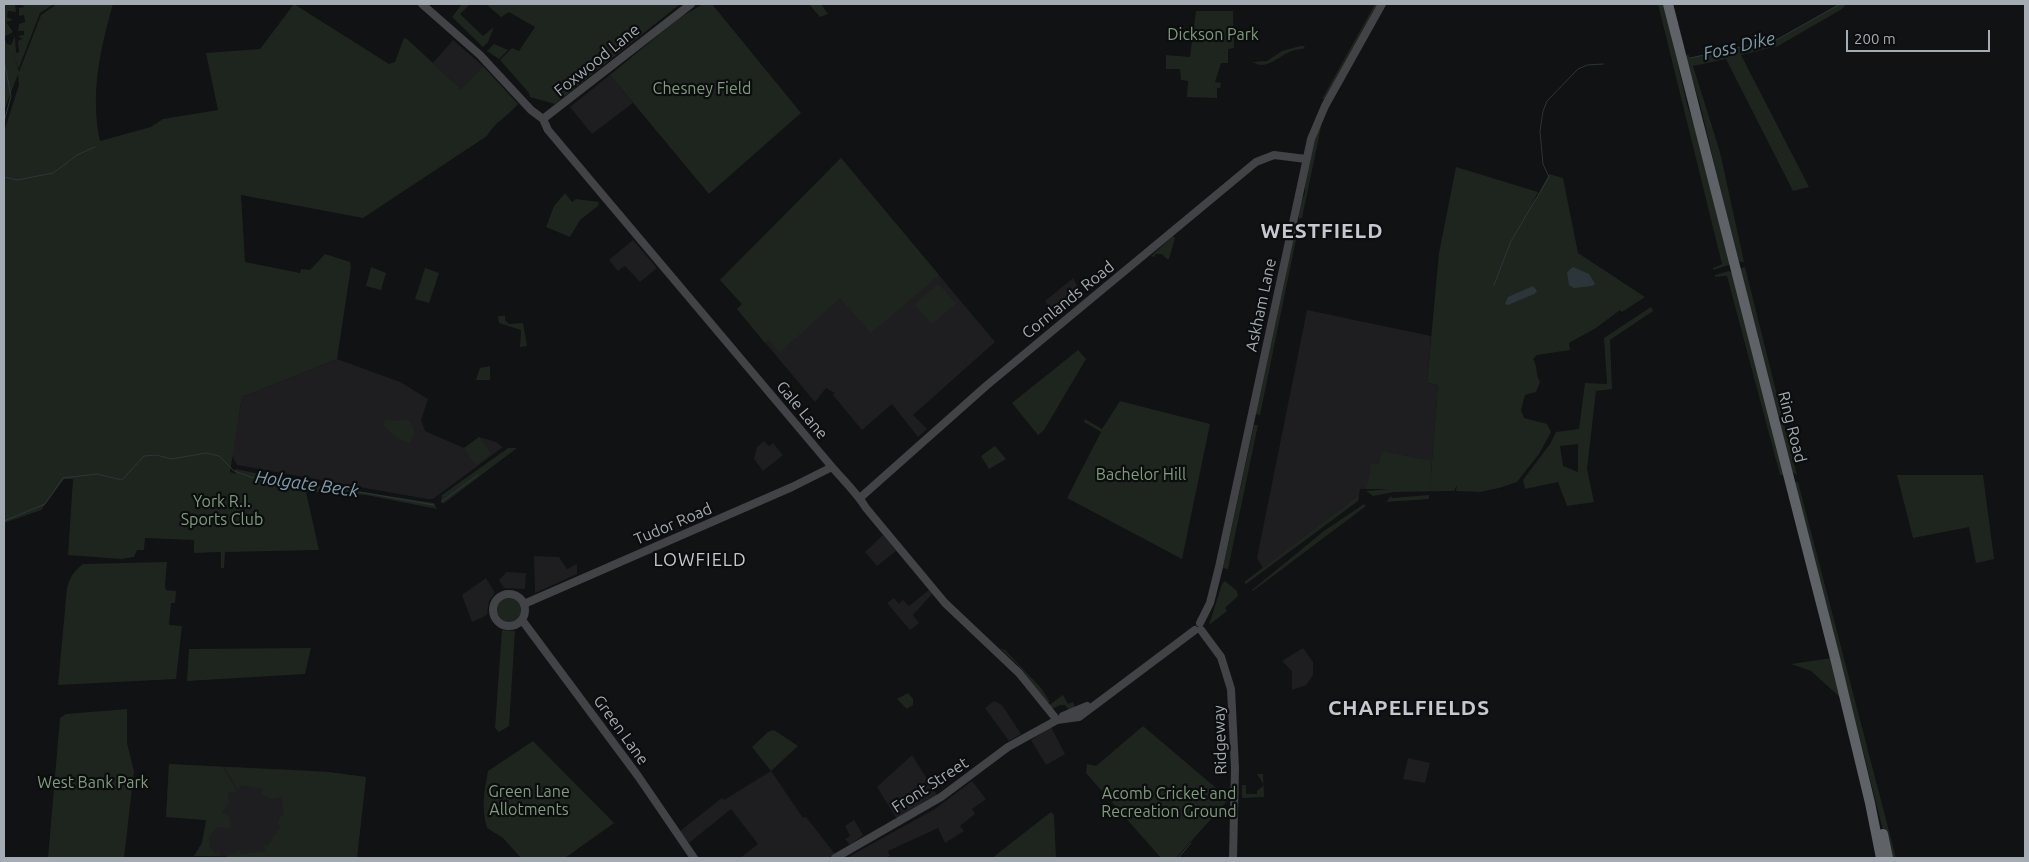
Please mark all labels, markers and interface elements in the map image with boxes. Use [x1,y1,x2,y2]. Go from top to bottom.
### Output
street label: Foxwood Lane [550,20,644,100]
scale bar [1849,20,1993,52]
park label: Dickson Park [1167,25,1259,45]
water label: Foss Dike [1701,27,1777,65]
text: 200 m [1854,30,1896,47]
park label: Chesney Field [653,79,751,99]
district label: WESTFIELD [1259,218,1385,244]
street label: Cornlands Road [1018,257,1118,343]
street label: Askham Lane [1242,257,1280,353]
street label: Gale Lane [772,377,832,443]
street label: Ring Road [1774,389,1810,465]
park label: Bachelor Hill [1096,465,1186,485]
water label: Holgate Beck [254,466,360,502]
park label: York R.I. Sports Club [181,492,263,530]
street label: Tudor Road [631,499,715,549]
district label: LOWFIELD [652,549,748,571]
street label: Green Lane [589,691,653,769]
district label: CHAPELFIELDS [1326,695,1492,721]
street label: Ridgeway [1209,705,1231,775]
street label: Front Street [888,753,972,817]
park label: West Bank Park [37,773,149,793]
park label: Green Lane Allotments [488,782,570,820]
park label: Acomb Cricket and Recreation Ground [1101,784,1237,822]

